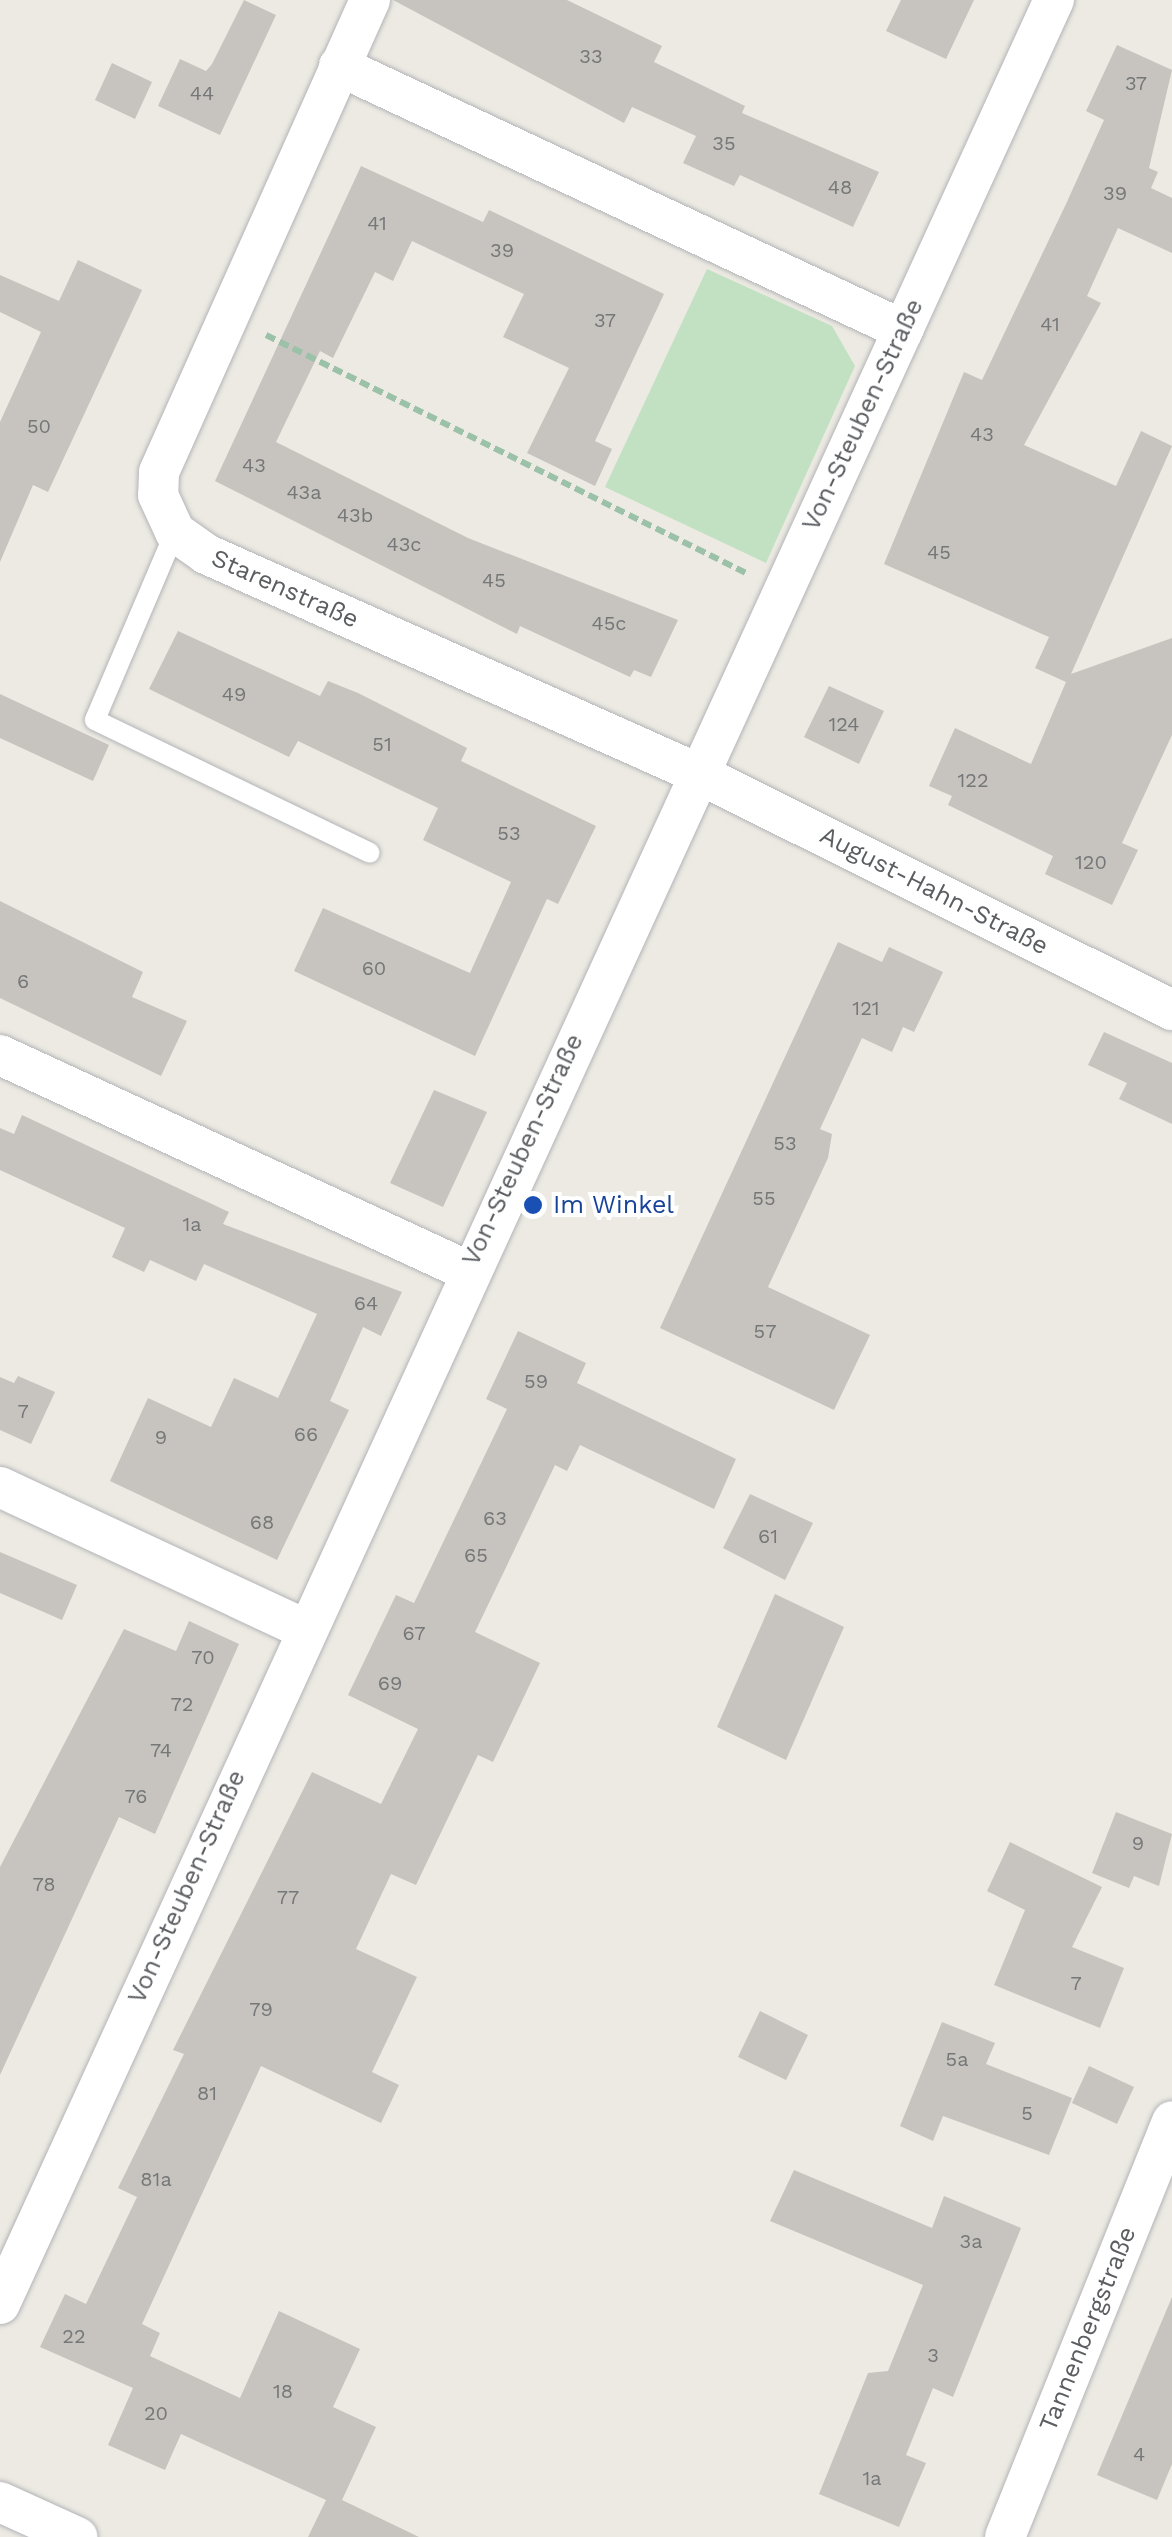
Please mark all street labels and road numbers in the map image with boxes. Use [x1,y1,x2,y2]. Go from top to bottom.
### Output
street label: Von-Steuben-Straße [796,294,930,536]
street label: Starenstraße [207,543,363,635]
street label: August-Hahn-Straße [815,820,1053,962]
street label: Von-Steuben-Straße [456,1029,590,1271]
street label: Von-Steuben-Straße [122,1766,252,2008]
street label: Tannenbergstraße [1033,2222,1143,2436]

